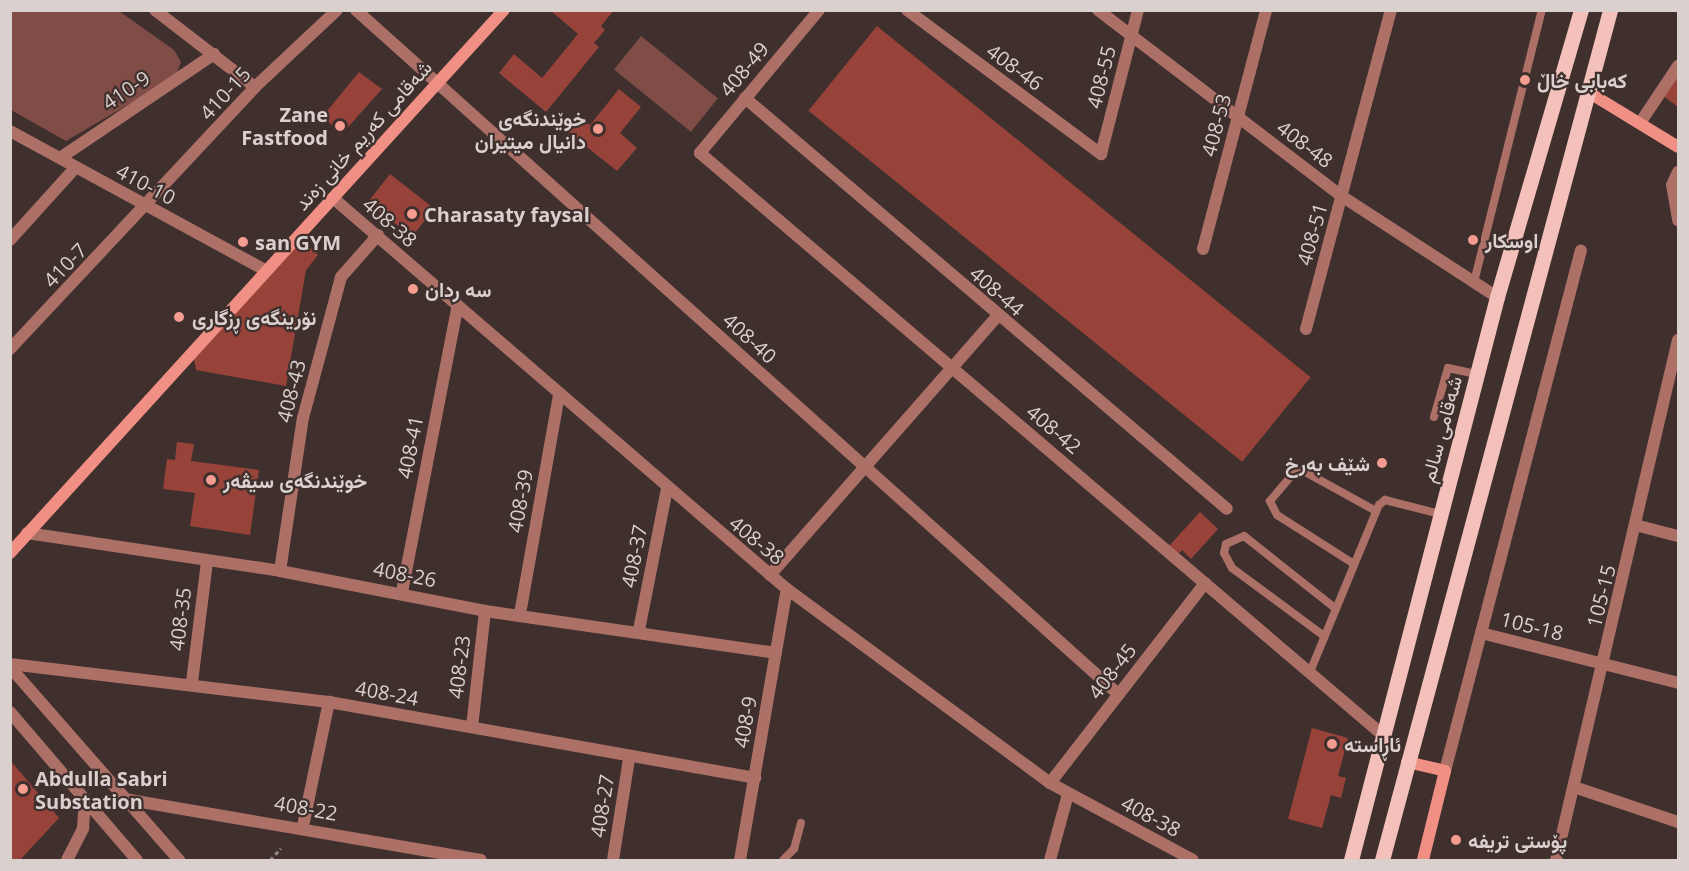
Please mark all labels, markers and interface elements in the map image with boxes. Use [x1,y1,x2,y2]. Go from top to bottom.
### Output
street label: 408-49 [714,37,774,101]
street label: 408-46 [982,39,1048,95]
street label: 408-55 [1082,43,1120,111]
street label: شەقامی کەریم خانی زەند [289,55,437,215]
street label: 410-15 [195,62,255,124]
street label: 410-9 [98,65,154,115]
place label: کەبابی خاڵ [1537,68,1627,92]
marker: کەبابی خاڵ [1518,73,1532,87]
street label: 408-53 [1196,91,1236,159]
place label: Zane Fastfood [241,102,328,149]
place label: خوێندنگەی دانیال میتیران [475,106,586,153]
street label: 408-48 [1272,115,1338,173]
marker: Zane Fastfood [333,119,347,133]
marker: خوێندنگەی دانیال میتیران [591,122,605,136]
street label: 410-10 [112,158,180,210]
street label: 408-38 [358,192,422,252]
street label: 408-51 [1292,200,1332,268]
place label: Charasaty faysal [424,202,590,226]
marker: Charasaty faysal [405,207,419,221]
place label: اوسكار [1485,228,1538,252]
place label: san GYM [255,230,341,254]
marker: اوسكار [1466,233,1480,247]
marker: san GYM [236,235,250,249]
street label: 410-7 [38,238,92,292]
street label: 408-44 [965,261,1029,321]
place label: سه ردان [425,277,492,301]
marker: سه ردان [406,282,420,296]
place label: نۆرینگەی ڕزگاری [192,305,316,329]
marker: نۆرینگەی ڕزگاری [170,308,188,326]
street label: 408-40 [718,308,782,368]
street label: 408-43 [272,357,310,425]
street label: شەقامی سالم [1415,373,1467,485]
street label: 408-42 [1022,399,1086,459]
street label: 408-41 [392,413,428,481]
place label: شێف بەرخ [1285,451,1370,475]
marker: شێف بەرخ [1375,456,1389,470]
place label: خوێندنگەی سیڤەر [223,468,367,492]
street label: 408-39 [503,468,537,534]
marker: خوێندنگەی سیڤەر [204,473,218,487]
street label: 408-38 [725,511,789,569]
street label: 408-37 [616,522,652,590]
street label: 408-26 [371,556,439,592]
street label: 105-15 [1582,562,1620,630]
street label: 408-35 [164,586,196,652]
street label: 105-18 [1498,607,1566,645]
street label: 408-23 [443,634,475,700]
street label: 408-45 [1083,639,1141,703]
street label: 408-24 [354,676,420,710]
street label: 408-9 [729,694,761,750]
place label: ئاڕاستە [1344,732,1401,756]
marker: ئاڕاستە [1325,737,1339,751]
place label: Abdulla Sabri Substation [35,766,168,813]
street label: 408-27 [585,773,619,839]
marker: Abdulla Sabri Substation [16,782,30,796]
street label: 408-38 [1117,790,1185,842]
street label: 408-22 [273,791,339,825]
place label: پۆستی تریفە [1468,828,1567,852]
marker: پۆستی تریفە [1449,833,1463,847]

